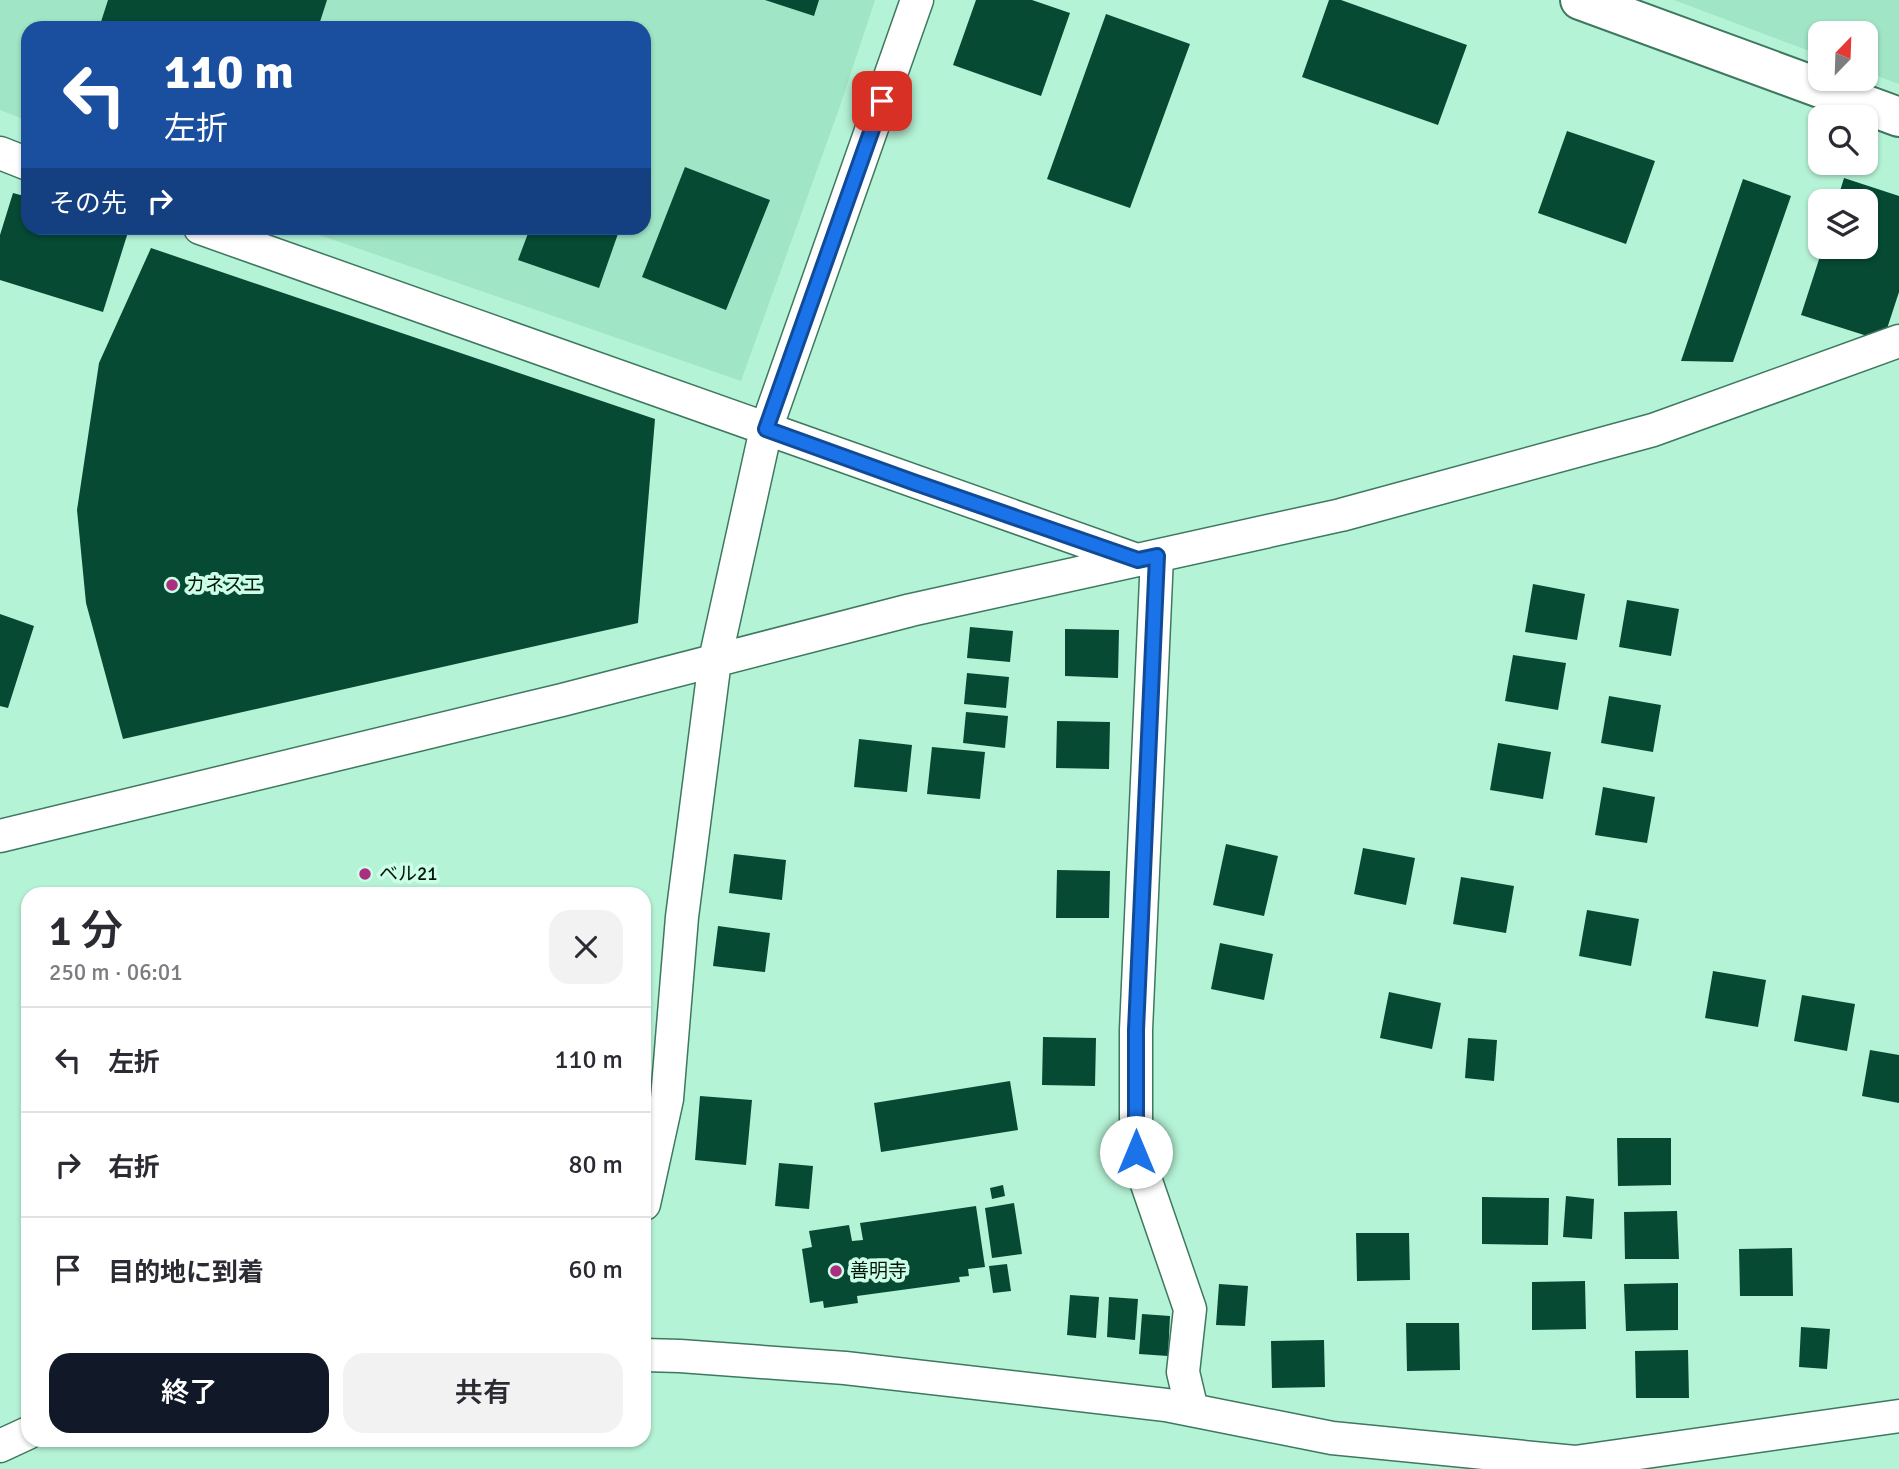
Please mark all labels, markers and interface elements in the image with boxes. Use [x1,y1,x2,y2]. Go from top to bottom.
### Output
north arrow [1808,21,1878,91]
map controls [1808,21,1878,259]
text: 110 m [164,42,294,102]
icon: left [49,49,140,140]
pin [852,71,912,131]
icon: arrive [863,82,901,120]
button: search [1808,105,1878,175]
text: 左折 [164,109,228,148]
icon: right [141,182,179,220]
text: その先 [49,188,127,220]
button: layers [1808,189,1878,259]
place label: カネスエ [186,573,262,597]
marker: カネスエ [164,577,180,593]
place label: ベル21 [379,862,438,886]
marker: ベル21 [357,866,373,882]
text: 1 分 [49,906,123,957]
button: close [549,910,623,984]
text: 250 m · 06:01 [49,958,183,987]
icon: left [49,1041,87,1079]
text: 110 m [554,1044,623,1076]
text: 左折 [108,1047,160,1079]
position arrow [1099,1115,1173,1189]
icon: right [49,1146,87,1184]
text: 80 m [568,1149,623,1181]
text: 右折 [108,1152,160,1184]
icon: arrive [49,1251,87,1289]
text: 60 m [568,1254,623,1286]
text: 目的地に到着 [108,1257,264,1289]
place label: 善明寺 [850,1259,907,1283]
marker: 善明寺 [828,1263,844,1279]
button: 終了 [49,1353,329,1433]
button: 共有 [343,1353,623,1433]

